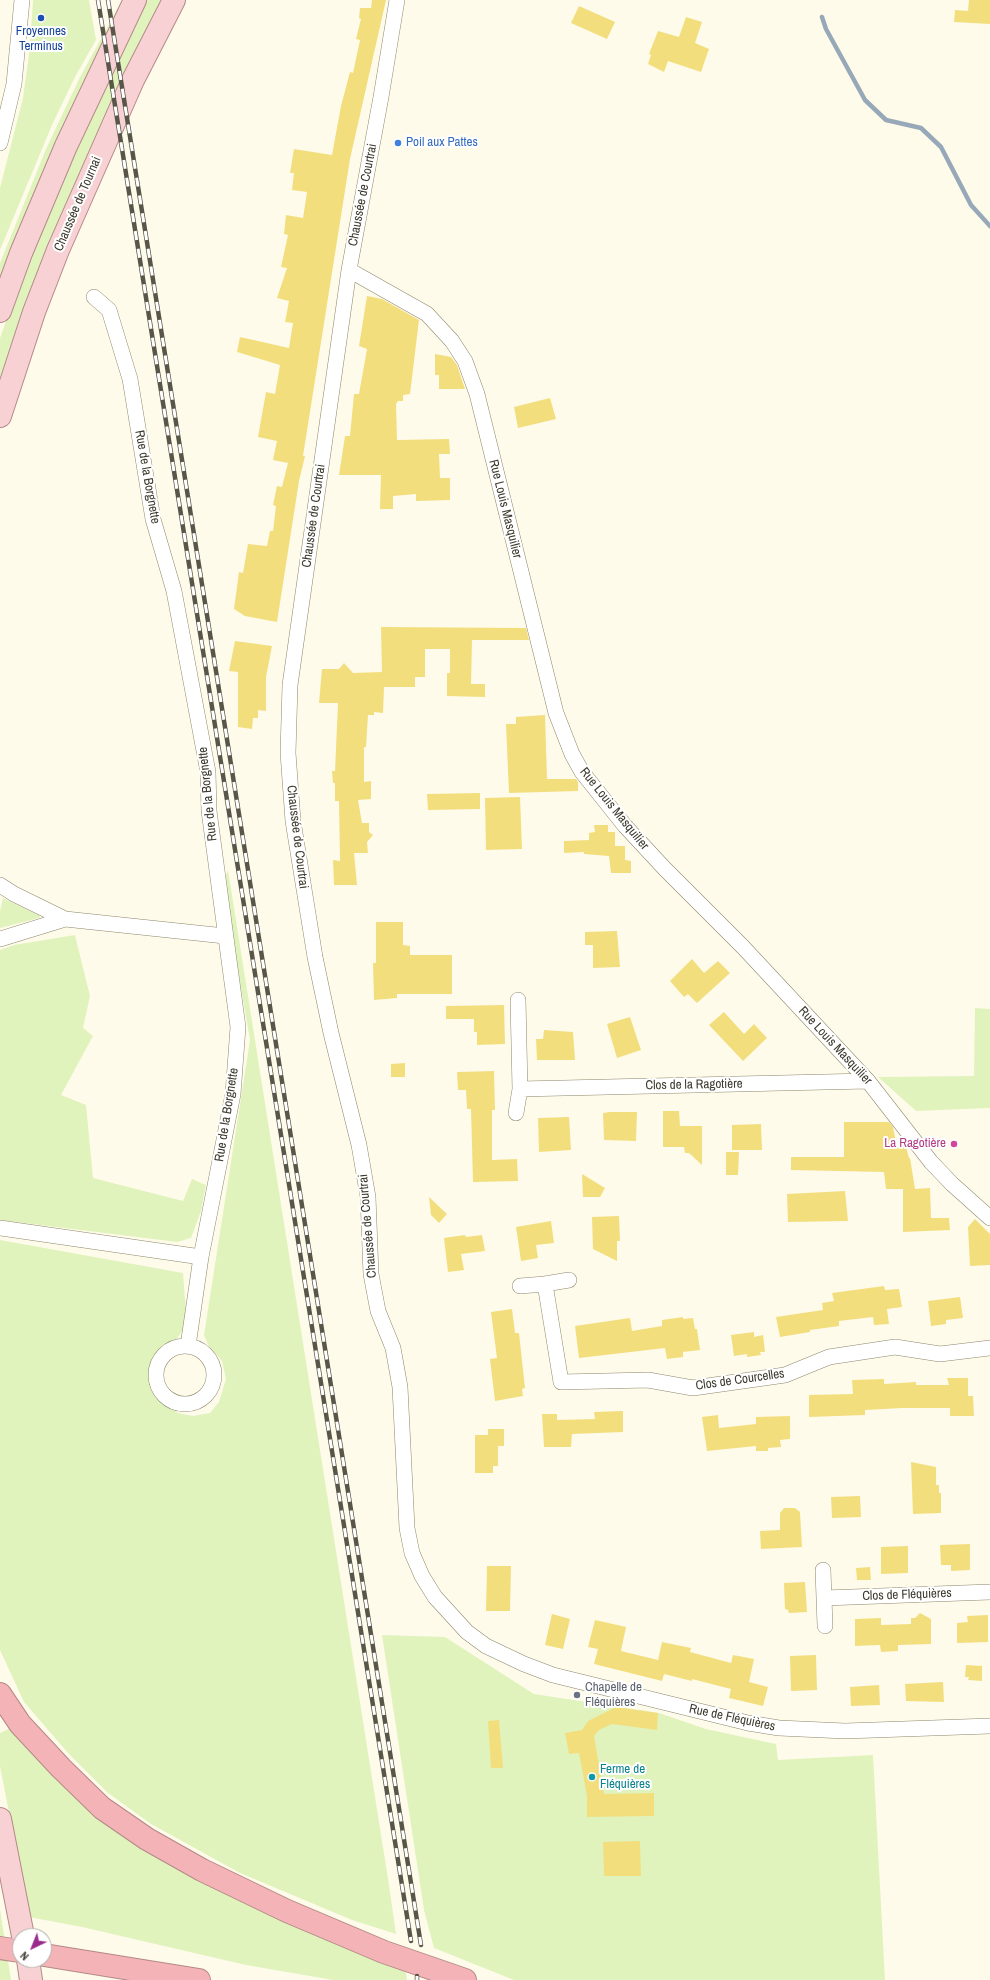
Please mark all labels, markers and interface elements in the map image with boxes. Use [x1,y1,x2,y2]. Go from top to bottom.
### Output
marker: Froyennes Terminus [36,13,46,23]
place label: Froyennes Terminus [16,24,66,55]
place label: Poil aux Pattes [406,135,478,151]
marker: Poil aux Pattes [393,138,403,148]
street label: Chaussée de Courtrai [345,142,381,248]
street label: Chaussée de Tournai [51,154,105,254]
street label: Rue de la Borgnette [131,429,163,525]
street label: Rue Louis Masquilier [485,458,525,560]
street label: Chaussée de Courtrai [299,463,329,569]
street label: Rue de la Borgnette [195,746,221,842]
street label: Rue Louis Masquilier [576,765,652,853]
street label: Chaussée de Courtrai [283,784,311,890]
street label: Rue Louis Masquilier [795,1004,875,1088]
street label: Rue de la Borgnette [212,1067,242,1163]
street label: Clos de la Ragotière [645,1076,743,1094]
place label: La Ragotière [884,1136,946,1152]
marker: La Ragotière [949,1139,959,1149]
street label: Chaussée de Courtrai [356,1173,380,1279]
street label: Clos de Courcelles [695,1366,785,1394]
street label: Clos de Fléquières [862,1586,952,1604]
place label: Chapelle de Fléquières [585,1680,642,1711]
marker: Chapelle de Fléquières [572,1690,582,1700]
street label: Rue de Fléquières [687,1701,777,1735]
place label: Ferme de Fléquières [600,1762,650,1793]
marker: Ferme de Fléquières [587,1772,597,1782]
north arrow [12,1928,52,1968]
text: N [17,1949,32,1963]

